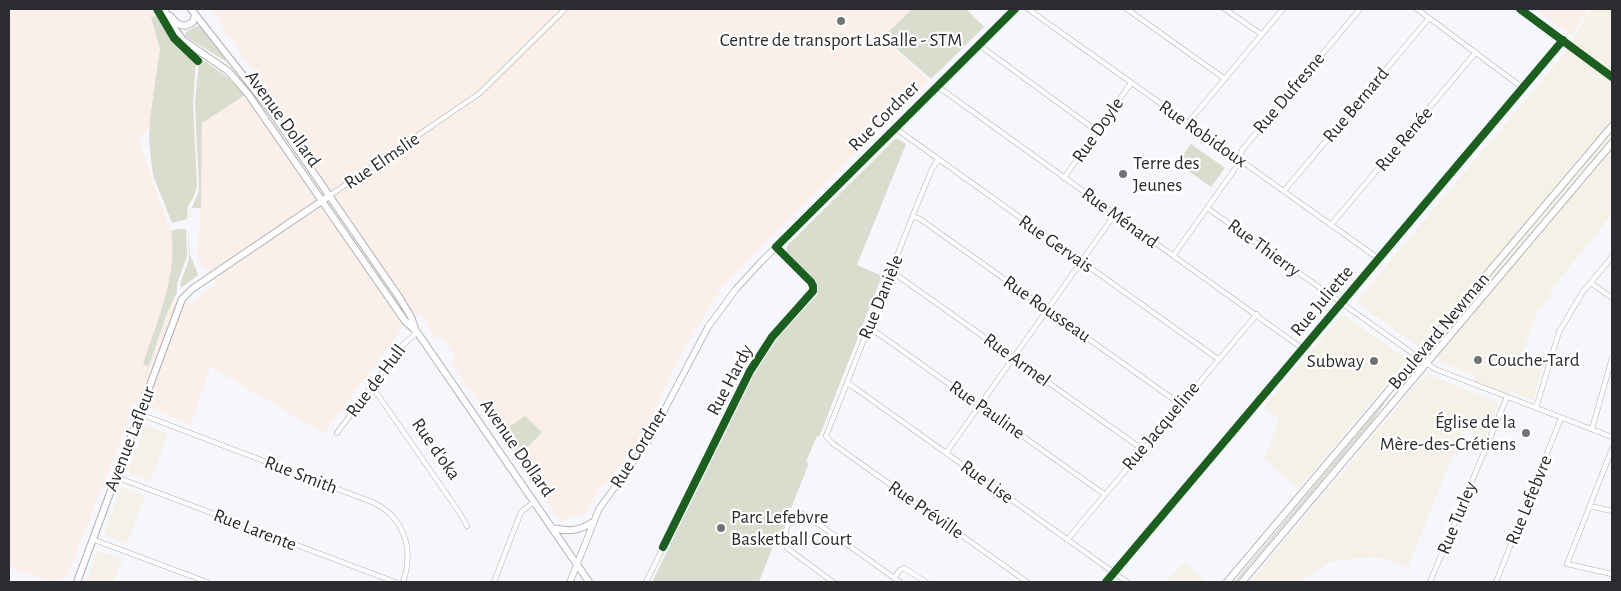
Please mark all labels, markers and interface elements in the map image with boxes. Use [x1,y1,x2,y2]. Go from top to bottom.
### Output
marker: Centre de transport LaSalle - STM [835,15,847,27]
place label: Centre de transport LaSalle - STM [720,29,962,51]
street label: Rue Dufresne [1248,47,1330,139]
street label: Rue Bernard [1318,63,1394,147]
street label: Avenue Dollard [240,66,326,172]
street label: Rue Cordner [844,76,924,156]
street label: Rue Doyle [1067,93,1129,167]
street label: Rue Robidoux [1155,95,1251,173]
street label: Rue Renée [1370,102,1438,176]
street label: Rue Elmslie [340,128,424,194]
place label: Terre des Jeunes [1133,152,1200,196]
marker: Terre des Jeunes [1117,168,1129,180]
street label: Rue Ménard [1077,182,1163,254]
street label: Rue Gervais [1014,210,1098,278]
street label: Rue Thierry [1223,214,1305,282]
street label: Rue Danièle [854,251,908,343]
street label: Rue Juliette [1286,261,1358,341]
street label: Boulevard Newman [1383,268,1495,394]
street label: Rue Rousseau [999,270,1095,348]
street label: Rue Armel [979,328,1055,392]
street label: Rue de Hull [341,340,411,422]
street label: Rue Hardy [702,341,758,419]
place label: Couche-Tard [1488,349,1580,371]
place label: Subway [1307,350,1364,372]
marker: Couche-Tard [1472,354,1484,366]
marker: Subway [1368,355,1380,367]
street label: Rue Pauline [945,376,1029,444]
street label: Rue Jacqueline [1117,377,1205,475]
street label: Avenue Lafleur [100,383,160,495]
street label: Avenue Dollard [475,395,559,501]
street label: Rue Cordner [605,403,673,493]
place label: Église de la Mère-des-Crétiens [1380,411,1516,455]
street label: Rue d'oka [406,414,466,484]
marker: Église de la Mère-des-Crétiens [1520,427,1532,439]
street label: Rue Smith [261,451,341,499]
street label: Rue Lefebvre [1501,452,1557,548]
street label: Rue Lise [956,455,1018,509]
street label: Rue Préville [884,476,968,544]
street label: Rue Turley [1432,478,1482,558]
street label: Rue Larente [210,504,300,556]
place label: Parc Lefebvre Basketball Court [731,506,852,550]
marker: Parc Lefebvre Basketball Court [715,522,727,534]

